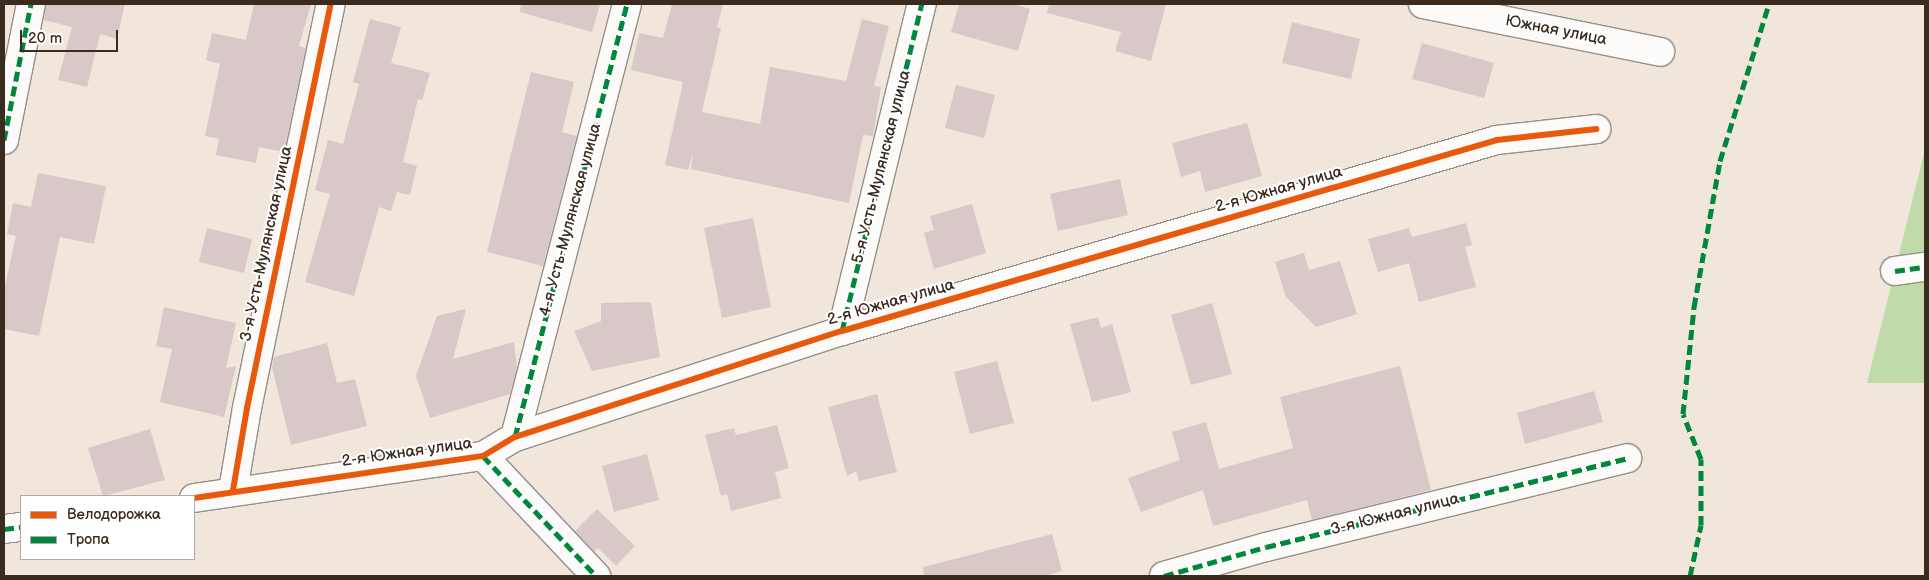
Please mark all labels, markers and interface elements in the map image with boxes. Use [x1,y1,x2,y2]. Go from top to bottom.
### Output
street label: Южная улица [1504,12,1608,50]
scale bar [22,20,120,52]
text: 20 m [28,29,62,48]
street label: 5-я Усть-Мулянская улица [849,68,915,266]
street label: 4-я Усть-Мулянская улица [536,121,606,319]
street label: 3-я Усть-Мулянская улица [237,145,297,343]
street label: 2-я Южная улица [1213,163,1345,217]
street label: 2-я Южная улица [825,276,957,330]
street label: 2-я Южная улица [341,434,473,472]
street label: 3-я Южная улица [1329,490,1461,540]
legend [20,495,195,560]
text: Велодорожка [67,505,161,524]
text: Тропа [67,530,110,549]

